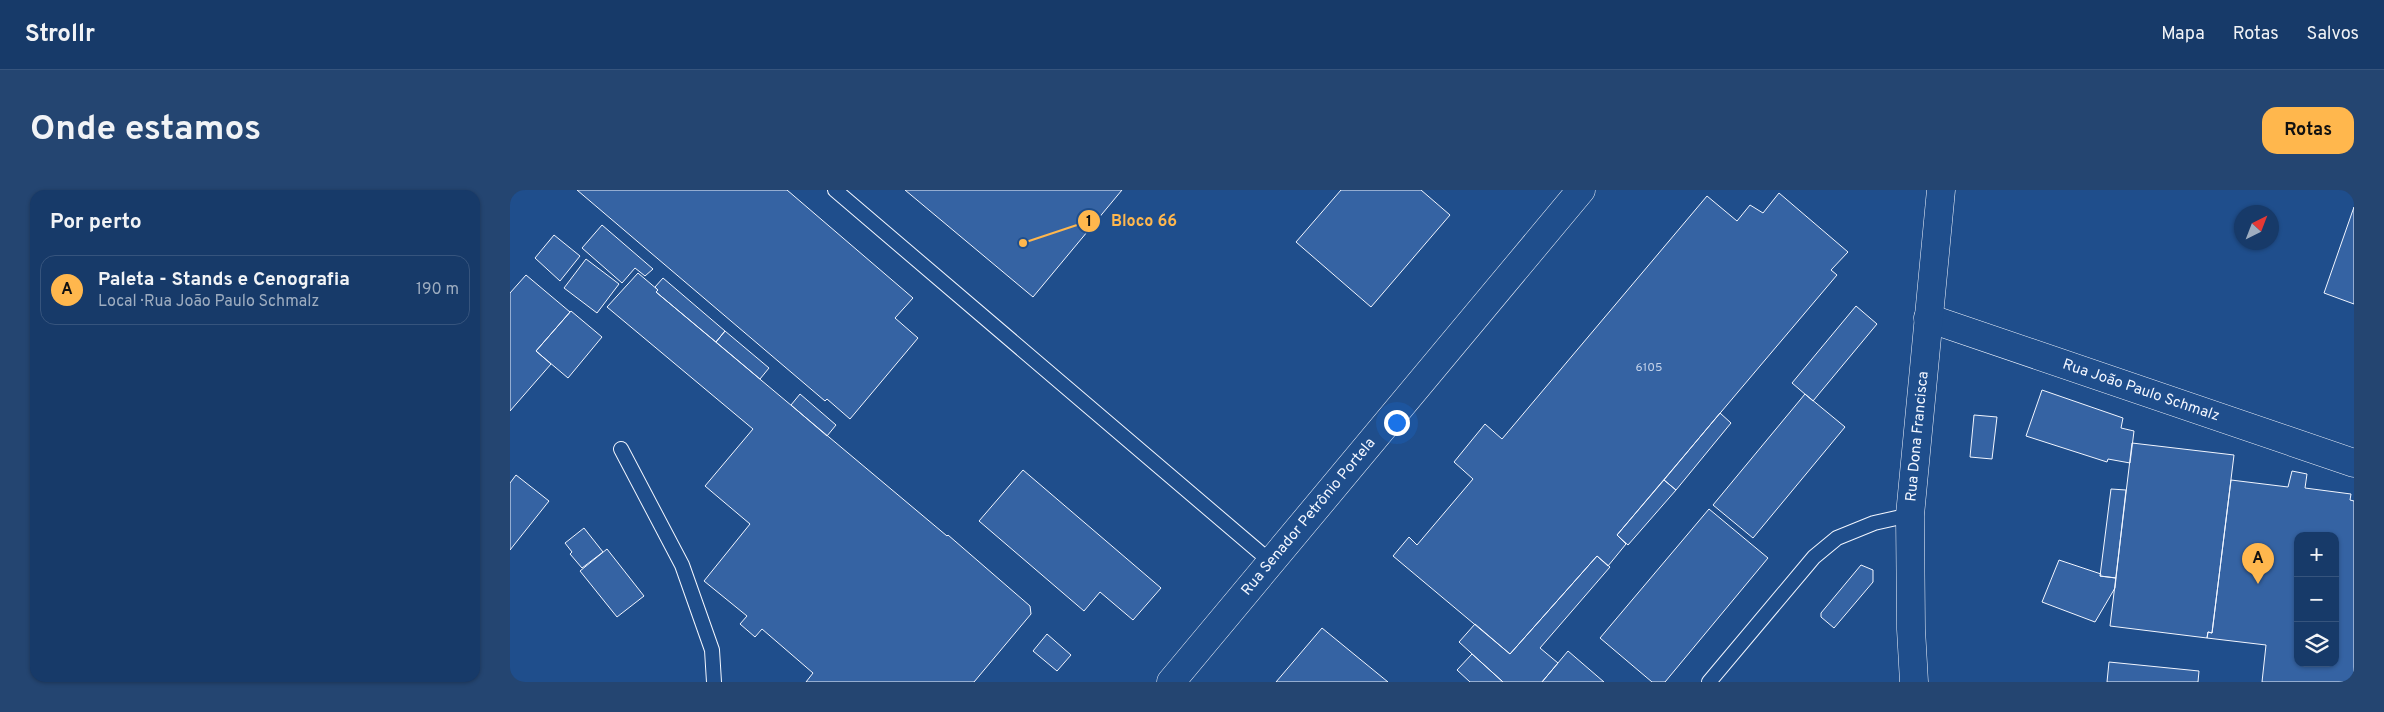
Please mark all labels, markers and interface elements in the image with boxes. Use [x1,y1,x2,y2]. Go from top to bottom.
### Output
text: Strollr [25,20,95,50]
text: Mapa [2161,23,2205,46]
text: Rotas [2233,23,2279,46]
text: Salvos [2307,23,2359,46]
button: Rotas [2262,107,2354,154]
text: Onde estamos [30,108,261,152]
callout: Bloco 66 [1076,205,1187,236]
north arrow [2234,205,2279,250]
text: Por perto [50,209,142,236]
text: Bloco 66 [1111,212,1177,232]
text: 1 [1086,213,1092,232]
text: Paleta - Stands e Cenografia [98,268,350,292]
text: A [61,280,73,300]
text: 190 m [416,280,459,300]
text: Local · Rua João Paulo Schmalz [98,292,319,312]
street label: Rua João Paulo Schmalz [2060,355,2222,426]
house number: 6105 [1636,360,1662,376]
street label: Rua Dona Francisca [1902,370,1933,503]
your location [1384,410,1410,436]
street label: Rua Senador Petrônio Portela [1237,434,1380,600]
map controls [2294,532,2339,667]
button: + [2294,532,2339,577]
pin: A [2242,543,2274,584]
button: − [2294,577,2339,622]
button: layers [2294,622,2339,667]

